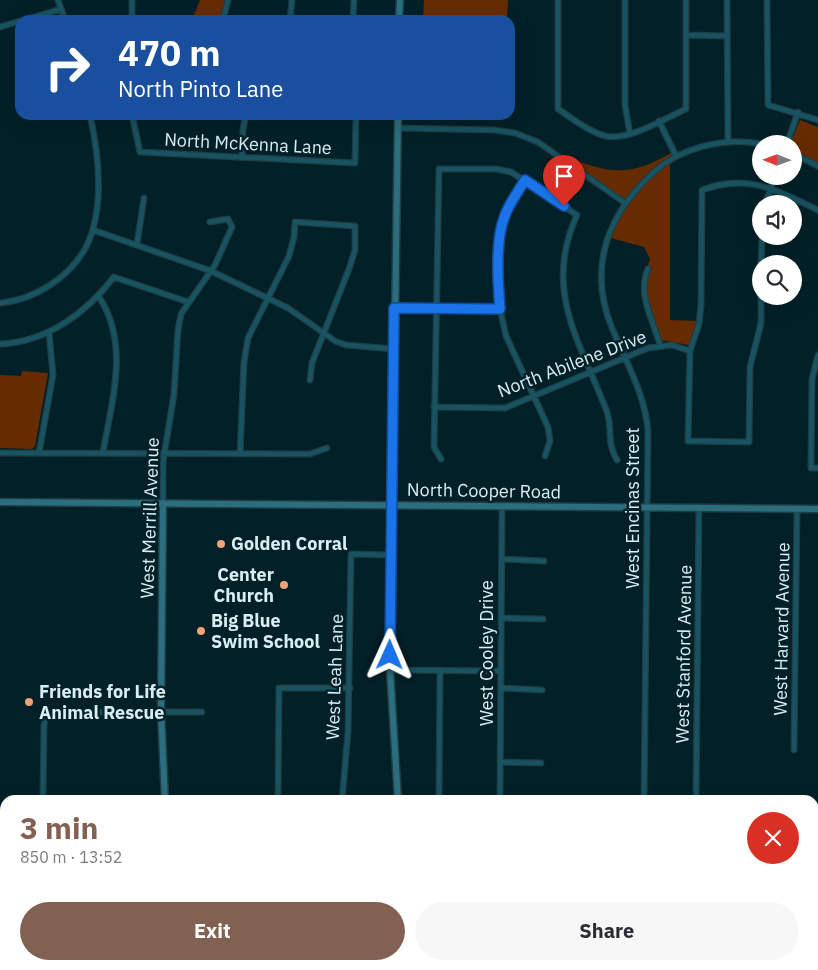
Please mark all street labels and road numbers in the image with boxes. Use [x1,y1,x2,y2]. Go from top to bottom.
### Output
street label: North McKenna Lane [164,128,333,159]
street label: North Abilene Drive [494,325,650,403]
street label: West Encinas Street [621,427,644,589]
street label: West Merrill Avenue [135,437,164,599]
street label: North Cooper Road [407,478,561,503]
street label: West Harvard Avenue [768,542,795,716]
street label: West Stanford Avenue [670,564,697,743]
street label: West Cooley Drive [475,580,498,726]
street label: West Leah Lane [321,613,348,741]

